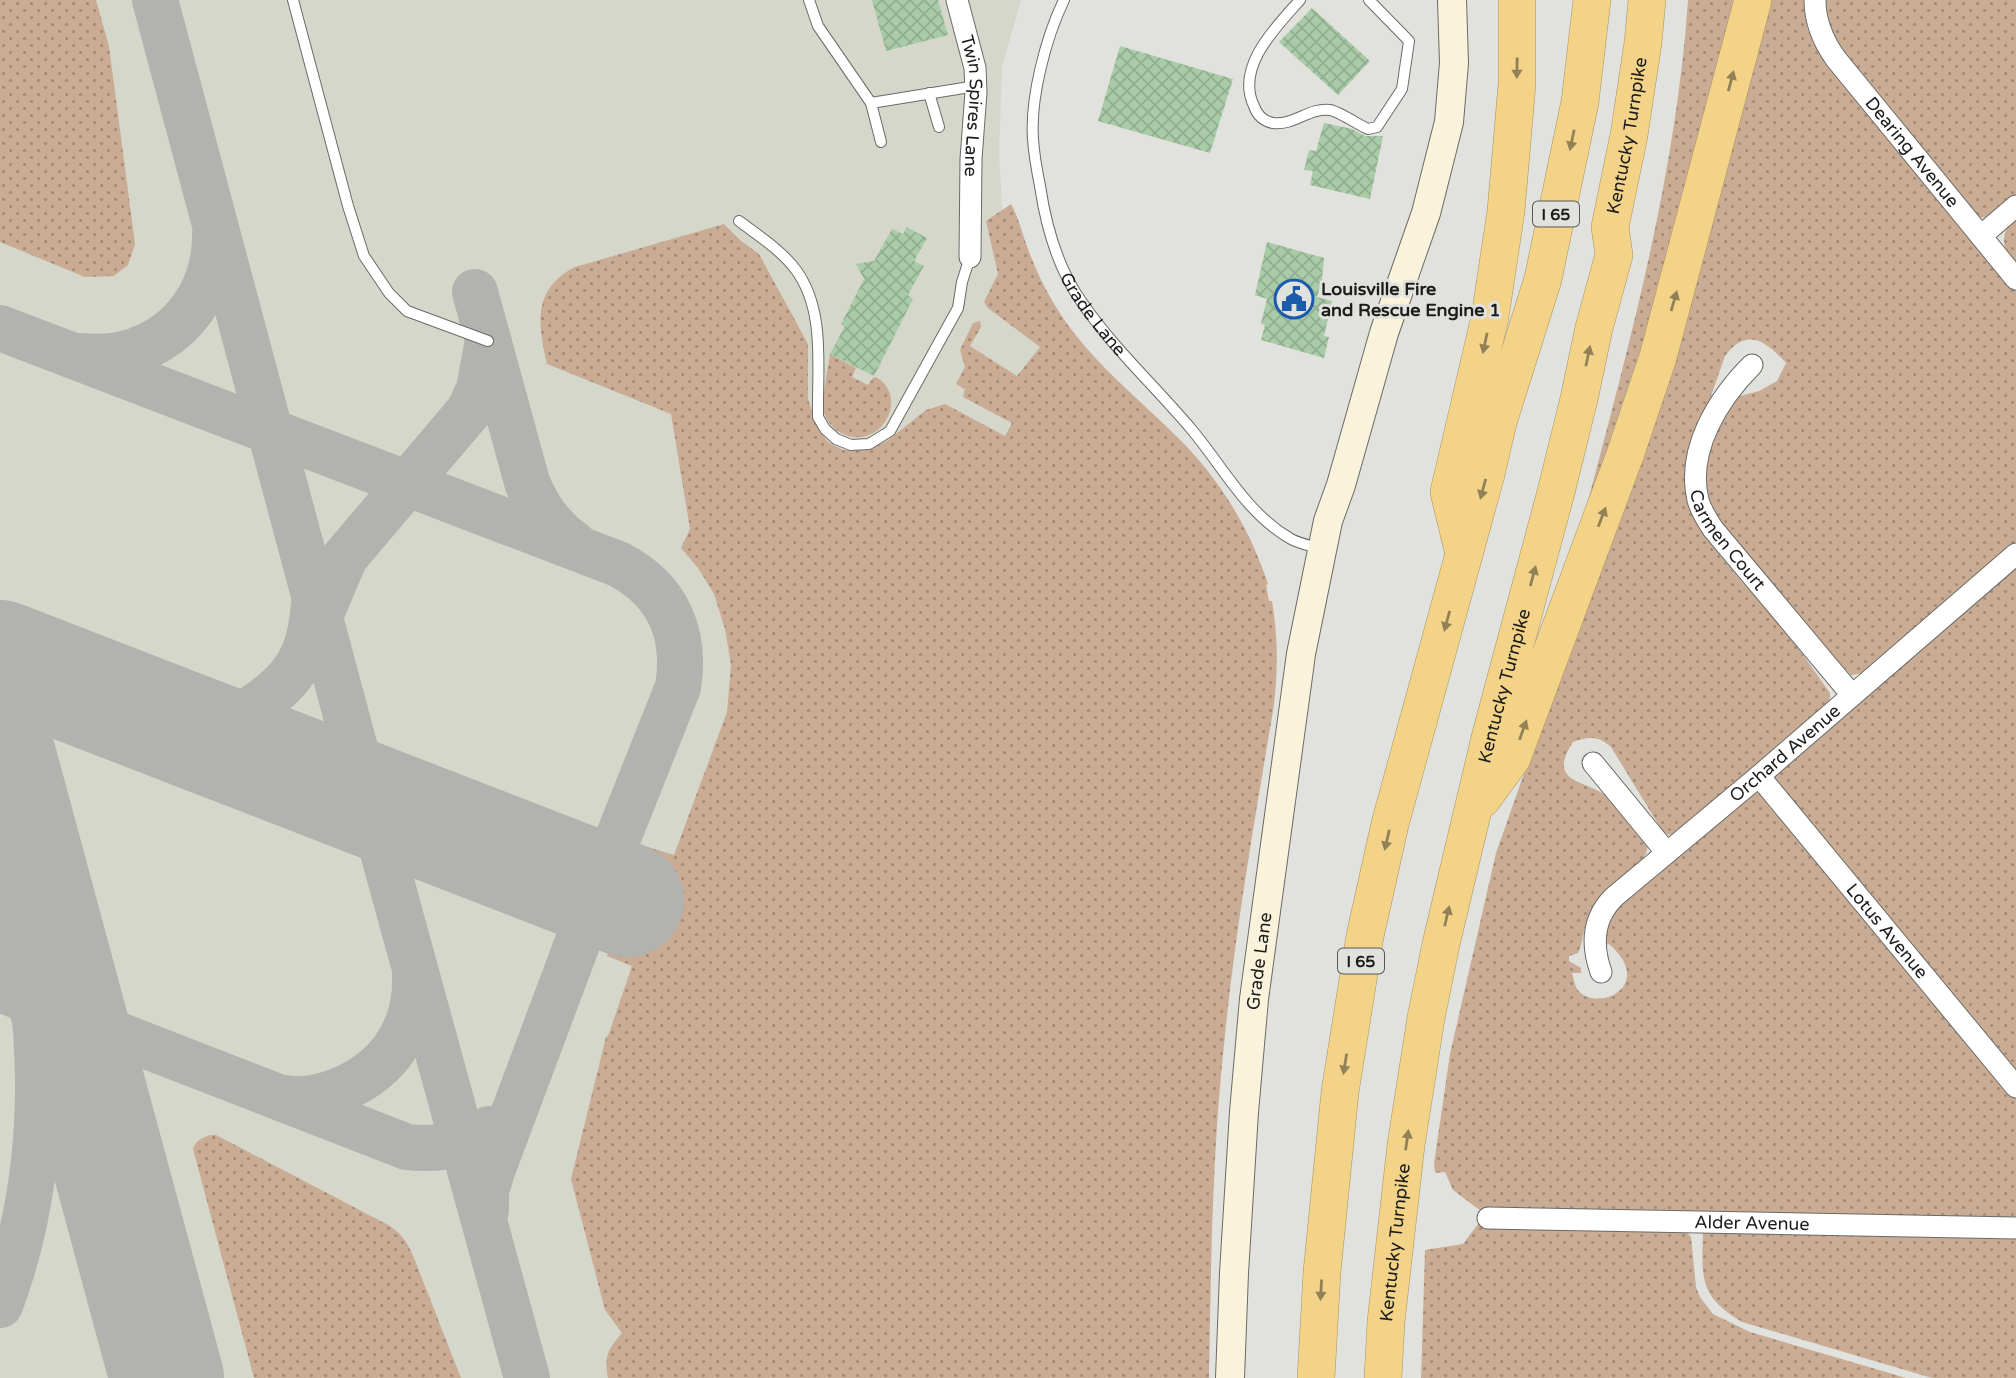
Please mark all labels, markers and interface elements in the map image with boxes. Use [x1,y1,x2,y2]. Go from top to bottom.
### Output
street label: Twin Spires Lane [956,33,987,177]
street label: Kentucky Turnpike [1602,56,1652,216]
one-way arrow [1511,57,1523,79]
one-way arrow [1726,70,1736,91]
street label: Dearing Avenue [1860,92,1964,212]
one-way arrow [1566,129,1577,151]
road number: I 65 [1533,202,1579,227]
street label: Grade Lane [1055,269,1131,361]
public building icon: Louisville Fire and Rescue Engine 1 [1273,278,1315,320]
place label: Louisville Fire and Rescue Engine 1 [1321,278,1500,321]
one-way arrow [1669,290,1679,311]
one-way arrow [1479,332,1490,354]
one-way arrow [1583,345,1594,367]
one-way arrow [1477,479,1487,500]
street label: Carmen Court [1685,488,1771,595]
one-way arrow [1597,506,1608,527]
one-way arrow [1528,565,1538,586]
street label: Kentucky Turnpike [1473,606,1535,765]
one-way arrow [1441,611,1451,632]
street label: Orchard Avenue [1725,700,1845,807]
one-way arrow [1517,720,1528,741]
one-way arrow [1381,829,1392,851]
street label: Lotus Avenue [1841,879,1933,983]
one-way arrow [1442,905,1453,927]
street label: Grade Lane [1242,911,1277,1011]
road number: I 65 [1338,948,1384,973]
one-way arrow [1339,1053,1350,1075]
one-way arrow [1401,1128,1412,1150]
street label: Kentucky Turnpike [1375,1162,1415,1323]
street label: Alder Avenue [1694,1211,1810,1235]
one-way arrow [1315,1279,1326,1301]

